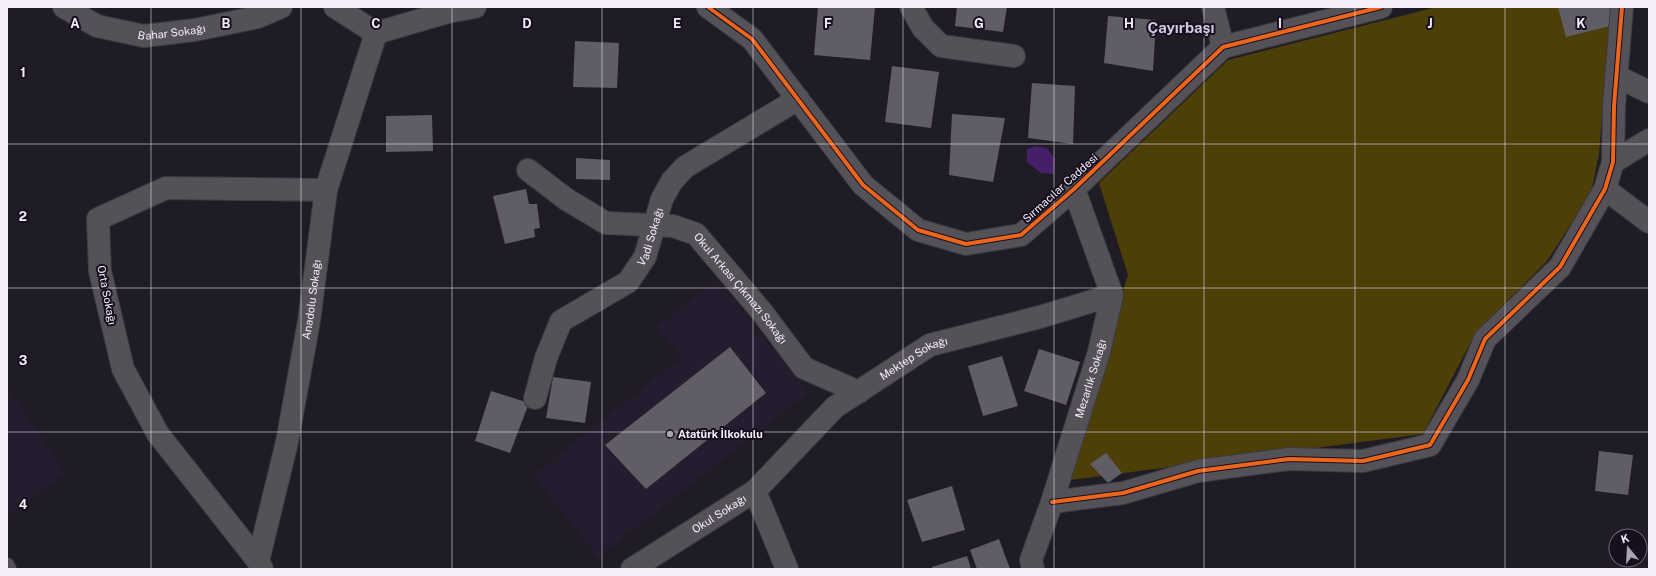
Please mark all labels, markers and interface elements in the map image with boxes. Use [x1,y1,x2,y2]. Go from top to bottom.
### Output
text: A [70,16,80,31]
text: B [222,16,231,31]
text: C [371,16,381,31]
text: D [522,16,532,31]
text: E [673,16,681,31]
text: F [824,16,832,31]
text: G [974,16,984,31]
text: H [1124,16,1134,31]
text: I [1278,16,1282,31]
text: J [1427,16,1433,31]
text: K [1576,16,1586,31]
district label: Çayırbaşı [1148,19,1214,36]
street label: Bahar Sokağı [137,22,207,42]
text: 1 [20,65,26,80]
street label: Sırmacılar Caddesi [1020,151,1100,225]
street label: Vadi Sokağı [635,206,665,268]
text: 2 [19,209,27,224]
street label: Okul Arkası Çıkmazı Sokağı [692,230,789,346]
street label: Anadolu Sokağı [300,259,323,340]
street label: Orta Sokağı [95,264,119,326]
street label: Mektep Sokağı [877,335,949,382]
street label: Mezarlık Sokağı [1073,338,1108,420]
text: 3 [19,353,28,368]
place label: Atatürk İlkokulu [678,427,763,440]
marker: Atatürk İlkokulu [665,429,675,439]
street label: Okul Sokağı [690,492,748,535]
text: 4 [19,497,28,512]
north arrow [1608,528,1648,568]
text: K [1619,532,1631,545]

